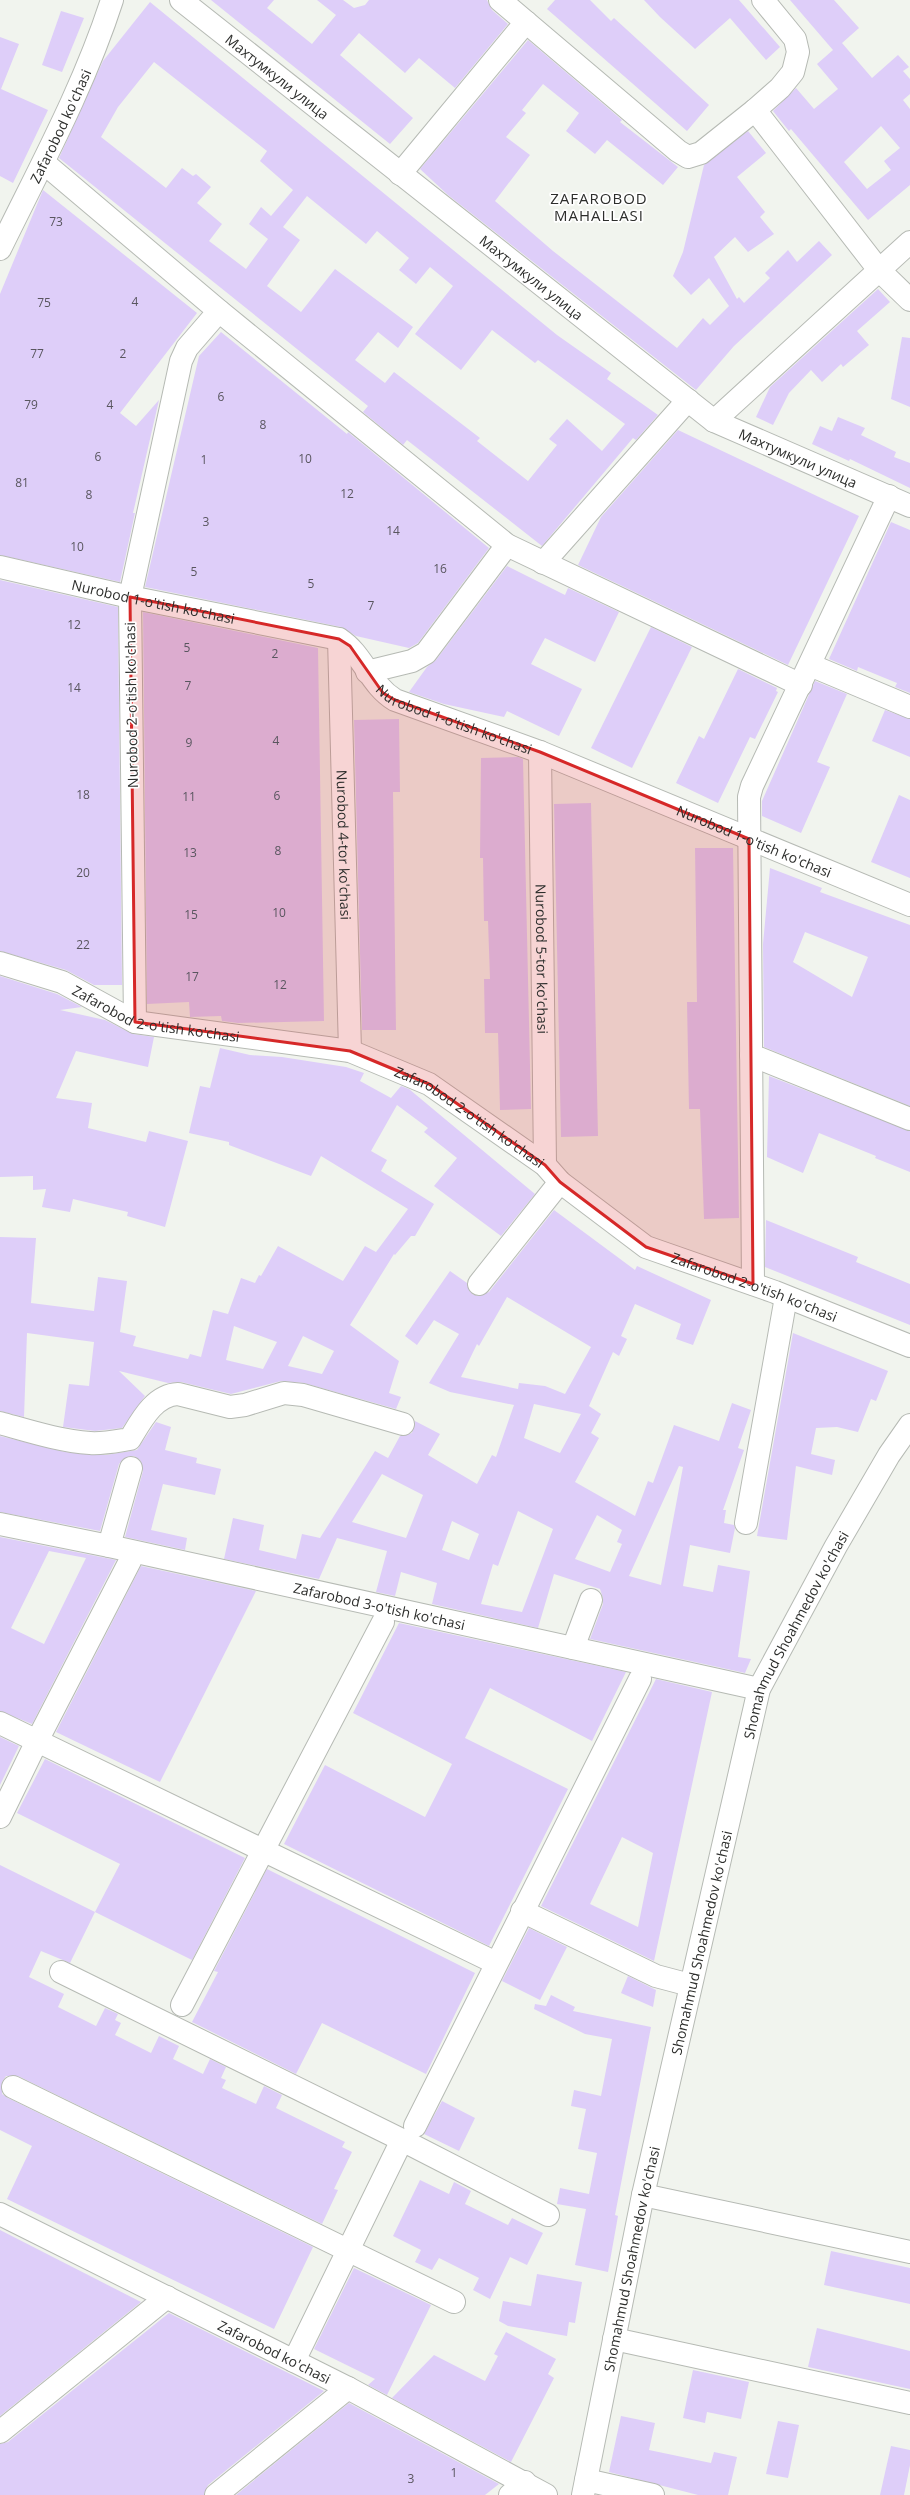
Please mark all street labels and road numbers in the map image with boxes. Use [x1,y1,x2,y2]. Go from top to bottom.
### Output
street label: Махтумкули улица [222,29,333,123]
street label: Zafarobod ko'chasi [25,66,95,186]
street label: Махтумкули улица [476,230,587,324]
street label: Махтумкули улица [736,424,860,491]
street label: Nurobod 1-o'tish ko'chasi [70,574,236,627]
street label: Nurobod 2-o'tish ko'chasi [120,622,142,788]
street label: Nurobod 1-o'tish ko'chasi [372,680,535,758]
street label: Nurobod 4-tor ko'chasi [333,770,356,920]
street label: Nurobod 1-o'tish ko'chasi [674,800,835,881]
street label: Nurobod 5-tor ko'chasi [532,884,553,1034]
street label: Zafarobod 2-o'tish ko'chasi [69,980,241,1046]
street label: Zafarobod 2-o'tish ko'chasi [392,1061,548,1171]
street label: Zafarobod 2-o'tish ko'chasi [669,1247,840,1325]
street label: Shomahmud Shoahmedov ko'chasi [738,1527,852,1741]
street label: Zafarobod 3-o'tish ko'chasi [292,1577,467,1634]
street label: Shomahmud Shoahmedov ko'chasi [666,1828,736,2056]
street label: Shomahmud Shoahmedov ko'chasi [598,2144,663,2373]
street label: Zafarobod ko'chasi [215,2315,334,2387]

